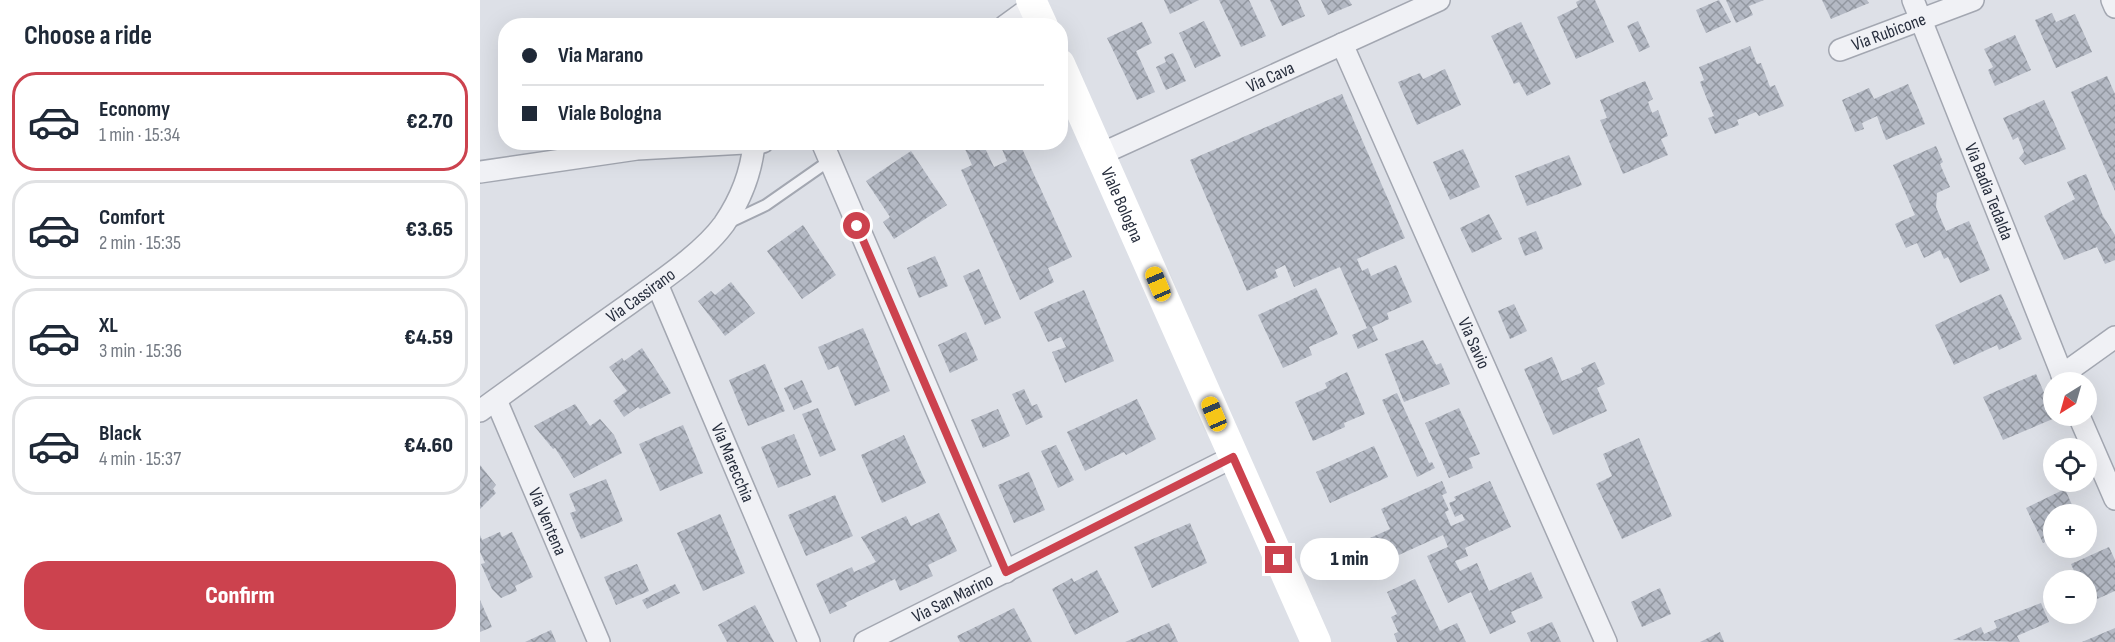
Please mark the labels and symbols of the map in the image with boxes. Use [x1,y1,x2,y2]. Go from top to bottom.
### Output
street label: Via Rubicone [1849,9,1929,56]
street label: Via Cava [1243,57,1298,97]
street label: Via Badia Tedalda [1960,140,2017,243]
street label: Viale Bologna [1096,164,1148,246]
route start [843,212,870,239]
street label: Via Cassirano [603,264,680,328]
car [1143,264,1173,304]
street label: Via Savio [1453,315,1494,372]
north arrow [2043,372,2097,426]
car [1199,394,1229,434]
street label: Via Marecchia [706,420,758,505]
street label: Via Ventena [524,485,571,559]
callout: 1 min [1300,539,1399,581]
route end [1265,546,1292,573]
street label: Via San Marino [909,569,997,628]

